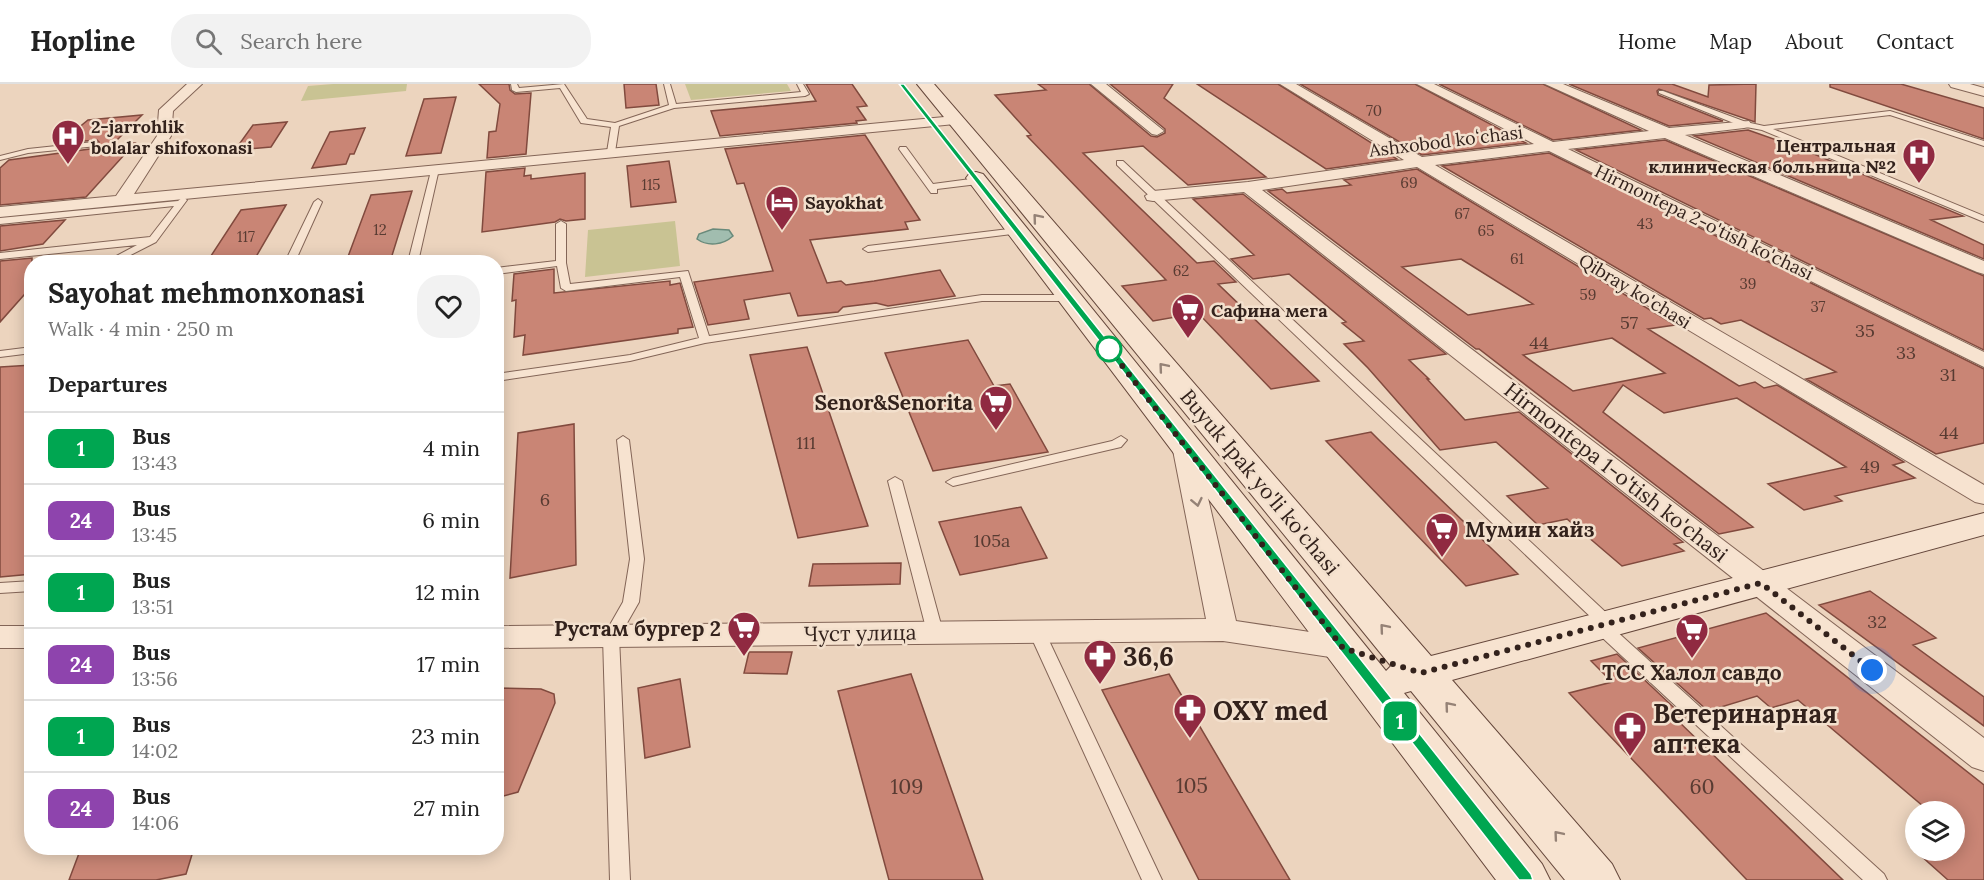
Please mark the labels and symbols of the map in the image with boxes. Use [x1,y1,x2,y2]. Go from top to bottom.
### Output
house number: 70 [1366,101,1382,120]
place label: 2-jarrohlik bolalar shifoxonasi [90,115,253,159]
hospital icon: 2-jarrohlik bolalar shifoxonasi [50,118,86,165]
street label: Ashxobod koʻchasi [1367,120,1524,162]
place label: Центральная клиническая больница №2 [1649,134,1896,178]
hospital icon: Центральная клиническая больница №2 [1901,137,1937,184]
street label: Hirmontepa 2-o'tish ko'chasi [1591,159,1817,285]
house number: 69 [1400,173,1418,192]
house number: 115 [641,175,661,194]
hotel icon: Sayokhat [764,184,800,231]
place label: Sayokhat [805,191,884,214]
house number: 67 [1454,204,1470,223]
one-way arrow [1034,214,1045,225]
house number: 43 [1637,214,1653,233]
house number: 12 [373,220,387,239]
house number: 65 [1478,221,1494,240]
house number: 117 [237,227,255,246]
street label: Qibray ko'chasi [1575,248,1695,334]
house number: 61 [1510,249,1524,268]
house number: 62 [1173,261,1189,280]
house number: 39 [1739,274,1757,293]
house number: 59 [1580,285,1596,304]
supermarket icon: Сафина мега [1170,292,1206,339]
house number: 37 [1811,297,1826,316]
place label: Сафина мега [1211,299,1328,322]
house number: 57 [1620,311,1638,334]
house number: 35 [1855,319,1875,342]
house number: 44 [1529,331,1549,354]
unlabelled marker [1096,336,1122,362]
house number: 33 [1896,341,1916,364]
one-way arrow [1160,363,1171,374]
house number: 31 [1940,363,1956,386]
street label: Hirmontepa 1-o'tish ko'chasi [1499,376,1733,568]
supermarket icon: Senor&Senorita [978,384,1014,431]
street label: Buyuk Ipak yo'li ko'chasi [1174,384,1346,581]
place label: Senor&Senorita [814,389,973,416]
house number: 44 [1939,421,1959,444]
house number: 111 [796,431,816,454]
house number: 49 [1860,455,1880,478]
house number: 6 [540,488,550,511]
one-way arrow [1189,497,1202,507]
supermarket icon: Мумин хайз [1424,511,1460,558]
place label: Мумин хайз [1465,516,1595,543]
house number: 105а [974,529,1010,552]
supermarket icon: Рустам бургер 2 [726,610,762,657]
house number: 32 [1867,610,1887,633]
supermarket icon: ТСС Халол савдо [1674,612,1710,659]
place label: Рустам бургер 2 [554,615,721,642]
street label: Чуст улица [803,619,917,647]
one-way arrow [1380,624,1391,635]
pharmacy icon: 36,6 [1082,638,1118,685]
place label: 36,6 [1123,640,1174,673]
your location [1857,655,1887,685]
place label: ТСС Халол савдо [1602,659,1782,686]
pharmacy icon: OXY med [1172,692,1208,739]
place label: OXY med [1213,694,1328,727]
place label: Ветеринарная аптека [1653,697,1837,760]
line badge: 1 [1380,702,1420,740]
one-way arrow [1445,702,1456,713]
pharmacy icon: Ветеринарная аптека [1612,710,1648,757]
house number: 105 [1176,772,1208,799]
house number: 109 [891,773,923,800]
house number: 60 [1689,773,1715,800]
one-way arrow [1554,831,1565,842]

